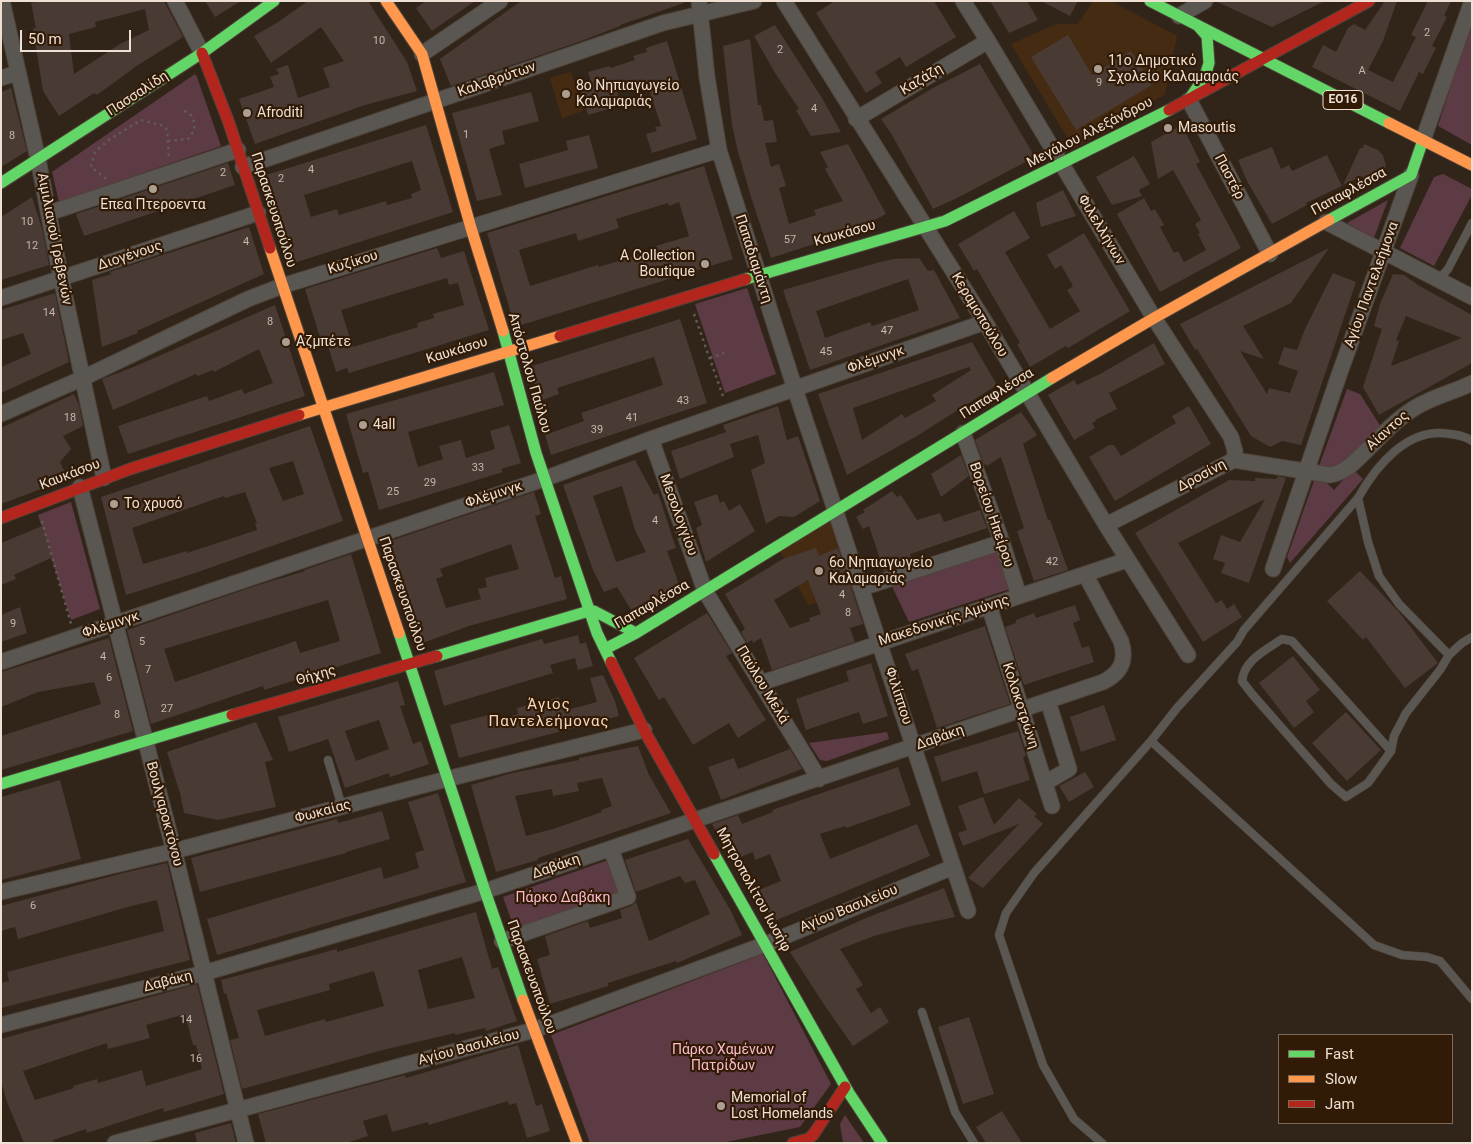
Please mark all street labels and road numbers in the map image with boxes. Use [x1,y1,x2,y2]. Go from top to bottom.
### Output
street label: Καλαβρύτων [456,59,538,101]
street label: Καζάζη [898,61,946,99]
street label: Πασσαλίδη [104,68,172,120]
road number: ΕΟ16 [1323,90,1363,110]
street label: Μεγάλου Αλεξάνδρου [1024,94,1156,172]
street label: Παρασκευοπούλου [246,150,300,270]
street label: Παστέρ [1210,152,1248,202]
street label: Παπαφλέσσα [1309,165,1389,219]
street label: Αιμιλιανού Γρεβενών [33,171,75,307]
street label: Φιλελλήνων [1074,192,1128,268]
street label: Παπαδιαμάντη [731,212,775,306]
street label: Καυκάσου [812,217,878,251]
street label: Αγίου Παντελεήμονα [1341,220,1403,350]
street label: Διογένους [96,238,164,274]
street label: Κυζίκου [326,247,380,279]
street label: Κεραμοπούλου [947,270,1011,360]
street label: Απόστολου Παύλου [504,311,554,435]
street label: Καυκάσου [424,334,490,368]
street label: Φλέμινγκ [845,342,907,378]
street label: Παπαφλέσσα [957,365,1037,423]
street label: Αίαντος [1363,408,1413,454]
street label: Καυκάσου [37,456,103,494]
street label: Δροσίνη [1175,456,1229,496]
street label: Βορείου Ηπείρου [965,460,1017,570]
street label: Μεσολογγίου [655,472,701,558]
street label: Φλέμινγκ [463,478,525,512]
street label: Παρασκευοπούλου [375,535,429,653]
street label: Παπαφλέσσα [612,577,692,633]
street label: Μακεδονικής Αμύνης [877,592,1011,650]
street label: Φλέμινγκ [80,608,142,642]
street label: Παύλου Μελά [732,643,792,727]
street label: Κολοκοτρώνη [998,661,1042,751]
street label: Θήχης [294,662,338,690]
street label: Φιλίππου [881,665,915,727]
street label: Δαβάκη [914,722,966,754]
street label: Βουλγαροκτόνου [142,760,186,868]
street label: Φωκαίας [293,796,353,828]
street label: Μητροπολίτου Ιωσήφ [712,825,794,955]
street label: Δαβάκη [530,851,582,883]
street label: Αγίου Βασιλείου [798,882,900,936]
street label: Παρασκευοπούλου [503,918,559,1036]
street label: Δαβάκη [142,968,194,996]
street label: Αγίου Βασιλείου [417,1026,521,1070]

